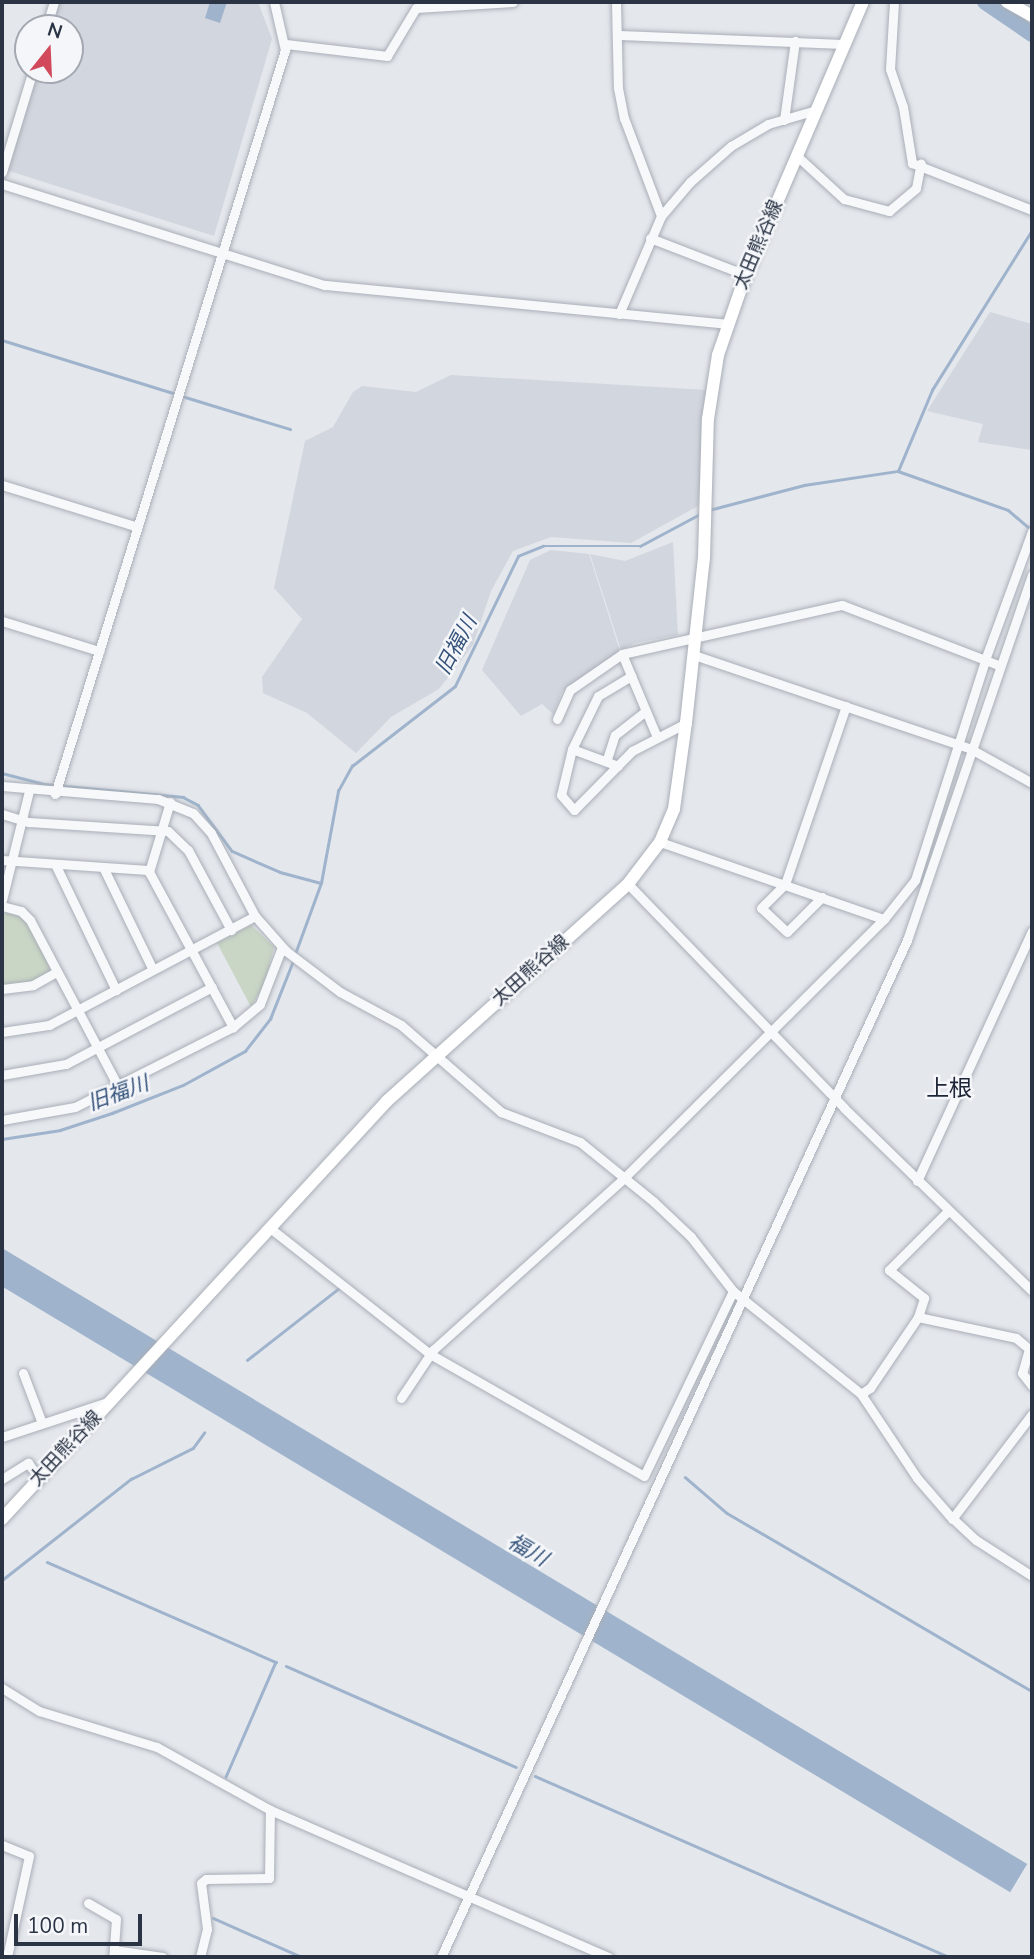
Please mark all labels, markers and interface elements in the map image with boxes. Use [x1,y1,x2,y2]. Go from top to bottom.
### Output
north arrow [14,14,84,84]
text: N [44,16,66,45]
street label: 太田熊谷線 [730,197,788,293]
water label: 旧福川 [430,611,482,679]
street label: 太田熊谷線 [488,931,574,1011]
water label: 旧福川 [84,1070,152,1116]
district label: 上根 [926,1075,972,1103]
street label: 太田熊谷線 [25,1406,107,1492]
water label: 福川 [504,1529,552,1571]
scale bar [18,1899,145,1943]
text: 100 m [27,1912,88,1940]

